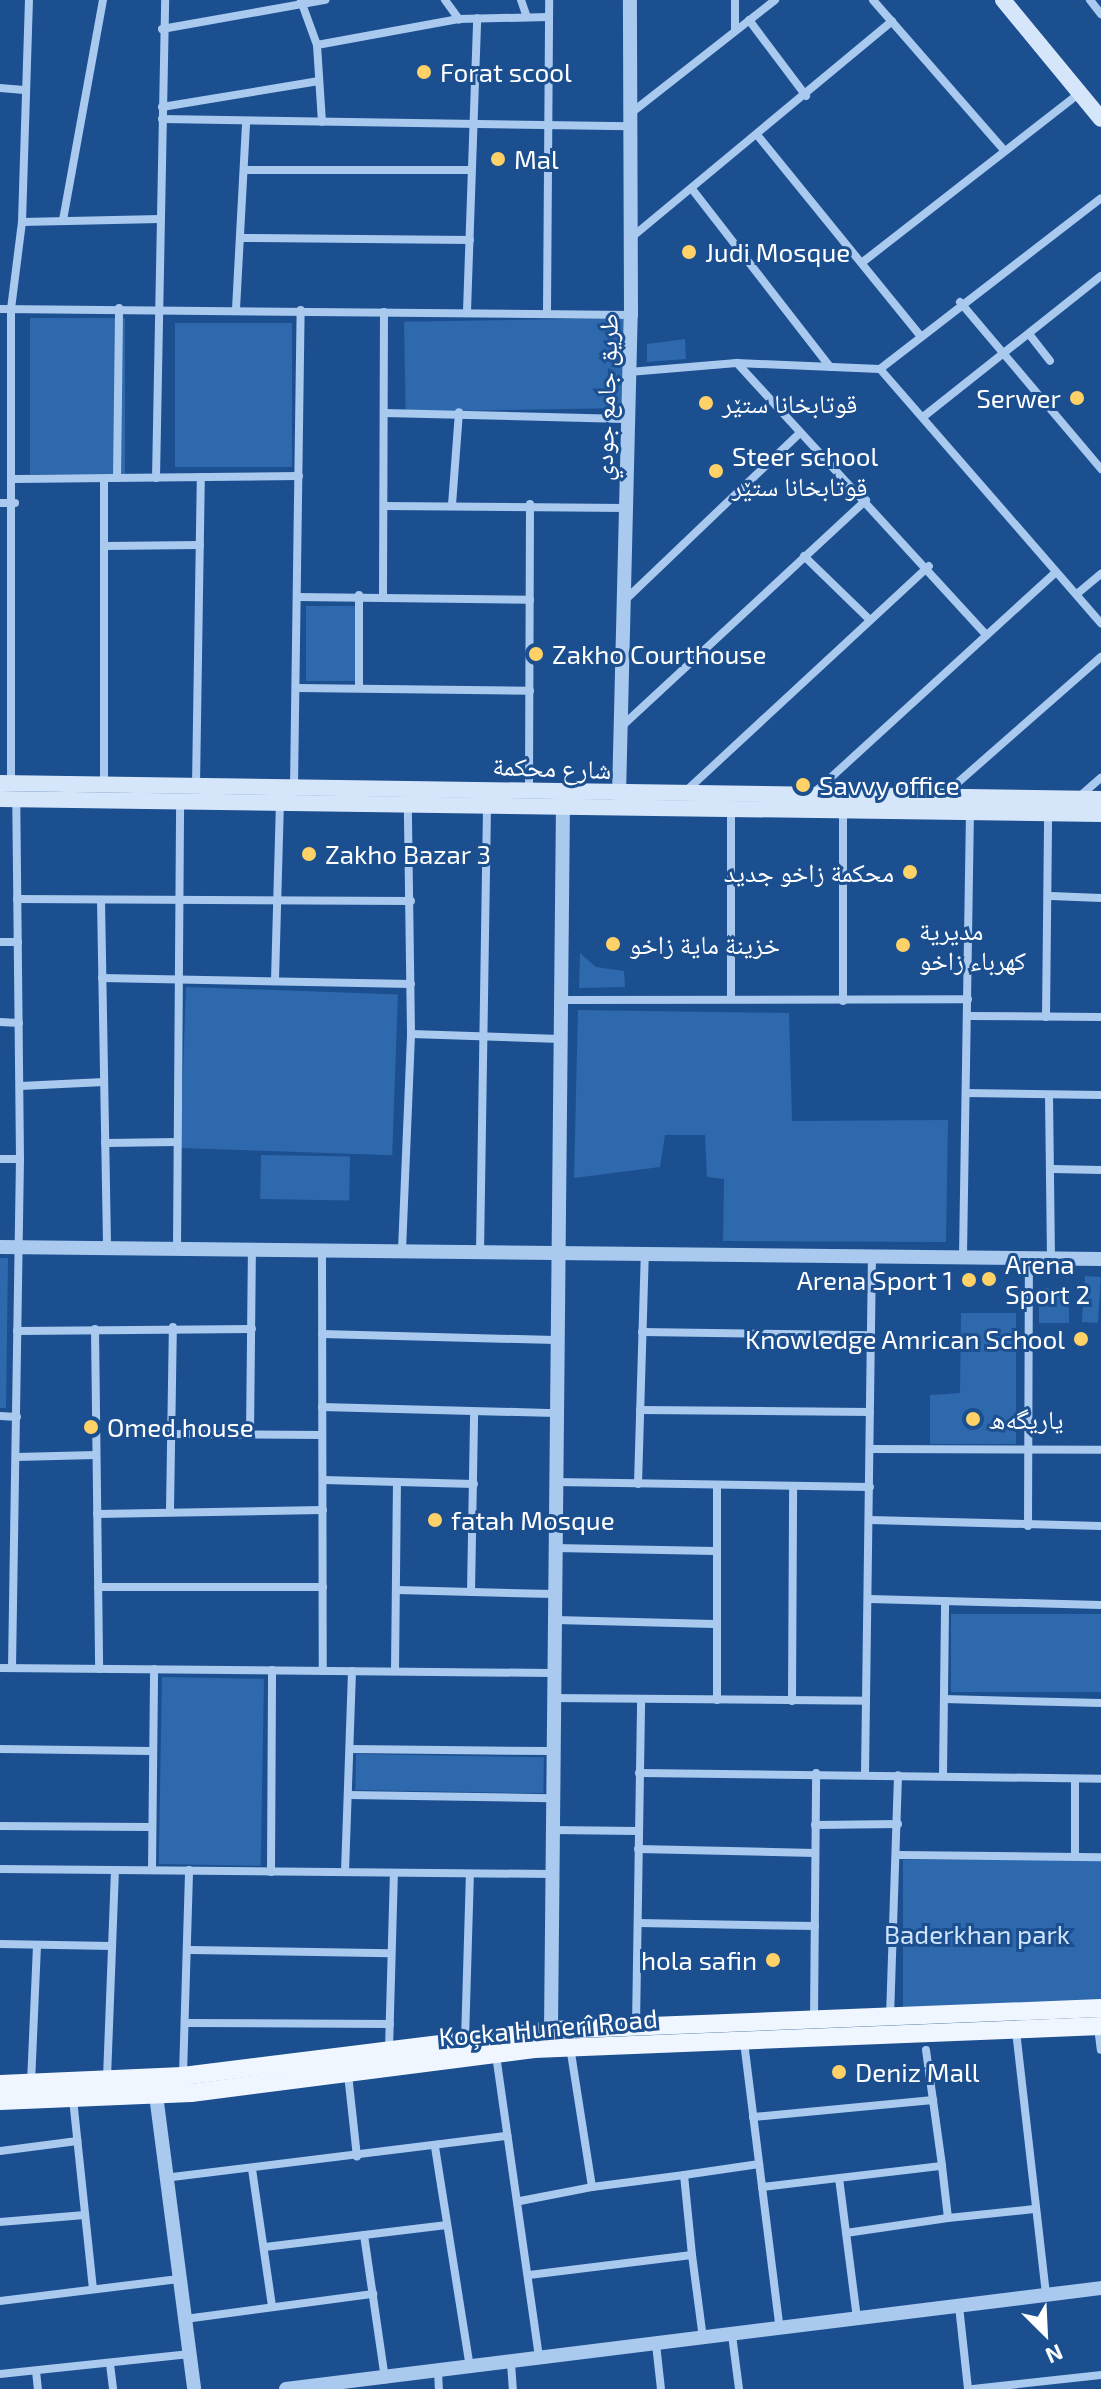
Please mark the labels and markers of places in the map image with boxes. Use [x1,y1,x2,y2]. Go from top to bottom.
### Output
place label: Forat scool [440,56,572,88]
marker: Forat scool [415,63,433,81]
place label: Mal [514,143,559,175]
marker: Mal [489,150,507,168]
place label: Judi Mosque [705,236,850,268]
marker: Judi Mosque [680,243,698,261]
place label: Serwer [976,382,1061,414]
place label: قوتابخانا ستێر [722,387,857,419]
marker: Serwer [1068,389,1086,407]
marker: قوتابخانا ستێر [697,394,715,412]
place label: Steer school قوتابخانا ستێر [732,440,879,502]
marker: Steer school قوتابخانا ستێر [707,462,725,480]
place label: Zakho Courthouse [552,638,766,670]
marker: Zakho Courthouse [527,645,545,663]
place label: Savvy office [819,769,960,801]
marker: Savvy office [794,776,812,794]
place label: Zakho Bazar 3 [325,838,492,870]
marker: Zakho Bazar 3 [300,845,318,863]
place label: محكمة زاخو جديد [724,856,894,888]
marker: محكمة زاخو جديد [901,863,919,881]
place label: مديرية كهرباء زاخو [919,914,1026,976]
place label: خزينة ماية زاخو [629,928,780,960]
marker: خزينة ماية زاخو [604,935,622,953]
marker: مديرية كهرباء زاخو [894,936,912,954]
place label: Arena Sport 2 [1005,1248,1090,1310]
place label: Arena Sport 1 [797,1264,953,1296]
marker: Arena Sport 2 [980,1270,998,1288]
marker: Arena Sport 1 [960,1271,978,1289]
place label: Knowledge Amrican School [744,1323,1065,1355]
marker: Knowledge Amrican School [1072,1330,1090,1348]
place label: یاریگه‌ه [989,1403,1064,1435]
marker: یاریگه‌ه [964,1410,982,1428]
place label: Omed house [107,1411,254,1443]
marker: Omed house [82,1418,100,1436]
place label: fatah Mosque [451,1504,615,1536]
marker: fatah Mosque [426,1511,444,1529]
place label: hola safin [641,1944,757,1976]
marker: hola safin [764,1951,782,1969]
place label: Deniz Mall [855,2056,979,2088]
marker: Deniz Mall [830,2063,848,2081]

